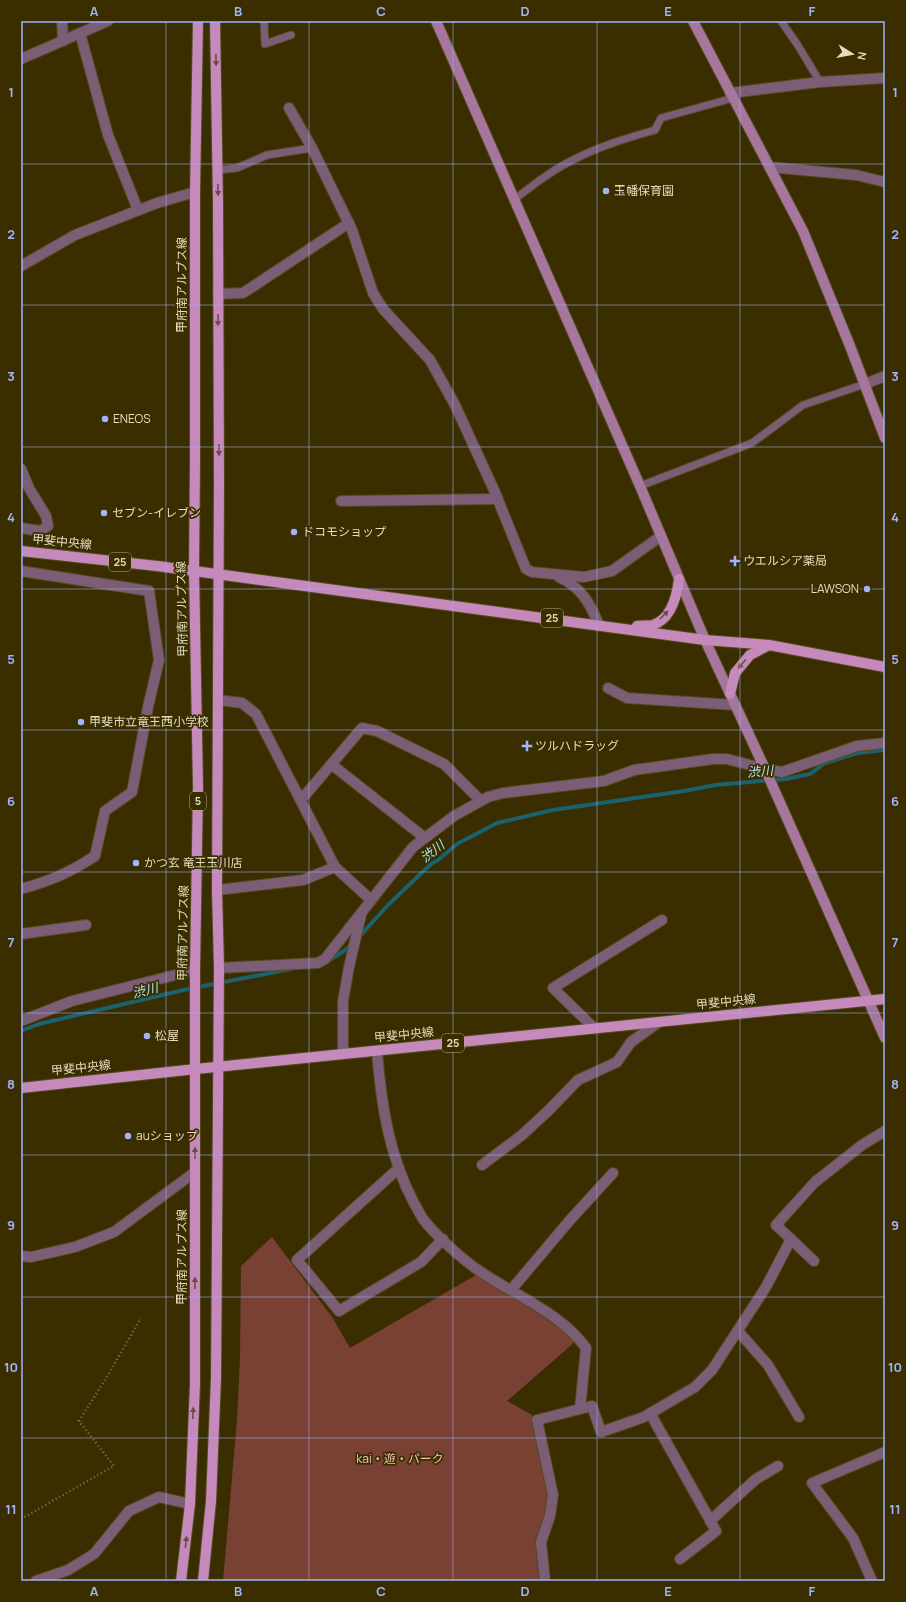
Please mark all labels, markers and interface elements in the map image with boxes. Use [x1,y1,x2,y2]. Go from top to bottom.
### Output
text: A [90,2,99,20]
text: B [234,2,242,20]
text: C [376,2,386,20]
text: D [520,2,530,20]
text: E [664,2,672,20]
text: F [809,2,816,20]
north arrow [832,34,872,74]
text: N [854,51,870,61]
one-way arrow [213,54,219,67]
text: 1 [8,83,14,101]
text: 1 [892,83,898,101]
place label: 玉幡保育園 [614,182,674,199]
one-way arrow [215,184,221,197]
marker: 玉幡保育園 [601,186,611,196]
text: 2 [7,225,15,243]
text: 2 [891,225,899,243]
street label: 甲府南アルプス線 [173,237,190,333]
one-way arrow [215,314,222,326]
text: 3 [7,367,15,385]
text: 3 [891,367,899,385]
place label: ENEOS [113,410,151,427]
marker: ENEOS [100,414,110,424]
one-way arrow [216,444,222,457]
place label: セブン-イレブン [112,504,201,521]
text: 4 [7,508,15,526]
marker: セブン-イレブン [99,508,109,518]
text: 4 [891,508,899,526]
place label: ドコモショップ [302,523,386,540]
marker: ドコモショップ [289,527,299,537]
street label: 甲斐中央線 [31,530,93,553]
place label: ウエルシア薬局 [743,552,827,569]
road number: 25 [109,553,131,571]
marker: ウエルシア薬局 [730,556,740,566]
street label: 甲府南アルプス線 [172,561,191,657]
place label: LAWSON [811,580,859,597]
marker: LAWSON [862,584,872,594]
road number: 25 [541,609,563,627]
one-way arrow [660,610,669,620]
text: 5 [7,650,15,668]
text: 5 [891,650,899,668]
one-way arrow [738,659,747,669]
place label: 甲斐市立竜王西小学校 [89,713,209,730]
marker: 甲斐市立竜王西小学校 [76,717,86,727]
place label: ツルハドラッグ [535,737,619,754]
marker: ツルハドラッグ [522,741,532,751]
water label: 渋川 [746,761,776,781]
text: 6 [7,792,15,810]
road number: 5 [190,792,206,810]
text: 6 [891,792,899,810]
water label: 渋川 [416,835,449,866]
place label: かつ玄 竜王玉川店 [144,854,242,871]
marker: かつ玄 竜王玉川店 [131,858,141,868]
street label: 甲府南アルプス線 [173,885,192,981]
text: 7 [8,933,15,951]
text: 7 [892,933,899,951]
water label: 渋川 [130,978,162,1002]
street label: 甲斐中央線 [695,990,757,1013]
street label: 甲斐中央線 [373,1023,435,1046]
place label: 松屋 [155,1027,179,1044]
marker: 松屋 [142,1031,152,1041]
road number: 25 [442,1034,464,1052]
street label: 甲斐中央線 [50,1056,112,1079]
text: 8 [7,1075,15,1093]
text: 8 [891,1075,899,1093]
place label: auショップ [136,1127,198,1144]
marker: auショップ [123,1131,133,1141]
one-way arrow [192,1146,198,1159]
street label: 甲府南アルプス線 [173,1209,190,1305]
text: 9 [7,1216,15,1234]
text: 9 [891,1216,899,1234]
one-way arrow [192,1276,198,1289]
text: 10 [4,1358,18,1376]
text: 10 [888,1358,902,1376]
one-way arrow [190,1407,197,1419]
park label: kai・遊・パーク [356,1450,444,1467]
text: 11 [5,1500,17,1518]
text: 11 [889,1500,901,1518]
one-way arrow [182,1536,189,1548]
text: A [90,1582,99,1600]
text: B [234,1582,242,1600]
text: C [376,1582,386,1600]
text: D [520,1582,530,1600]
text: E [664,1582,672,1600]
text: F [809,1582,816,1600]

